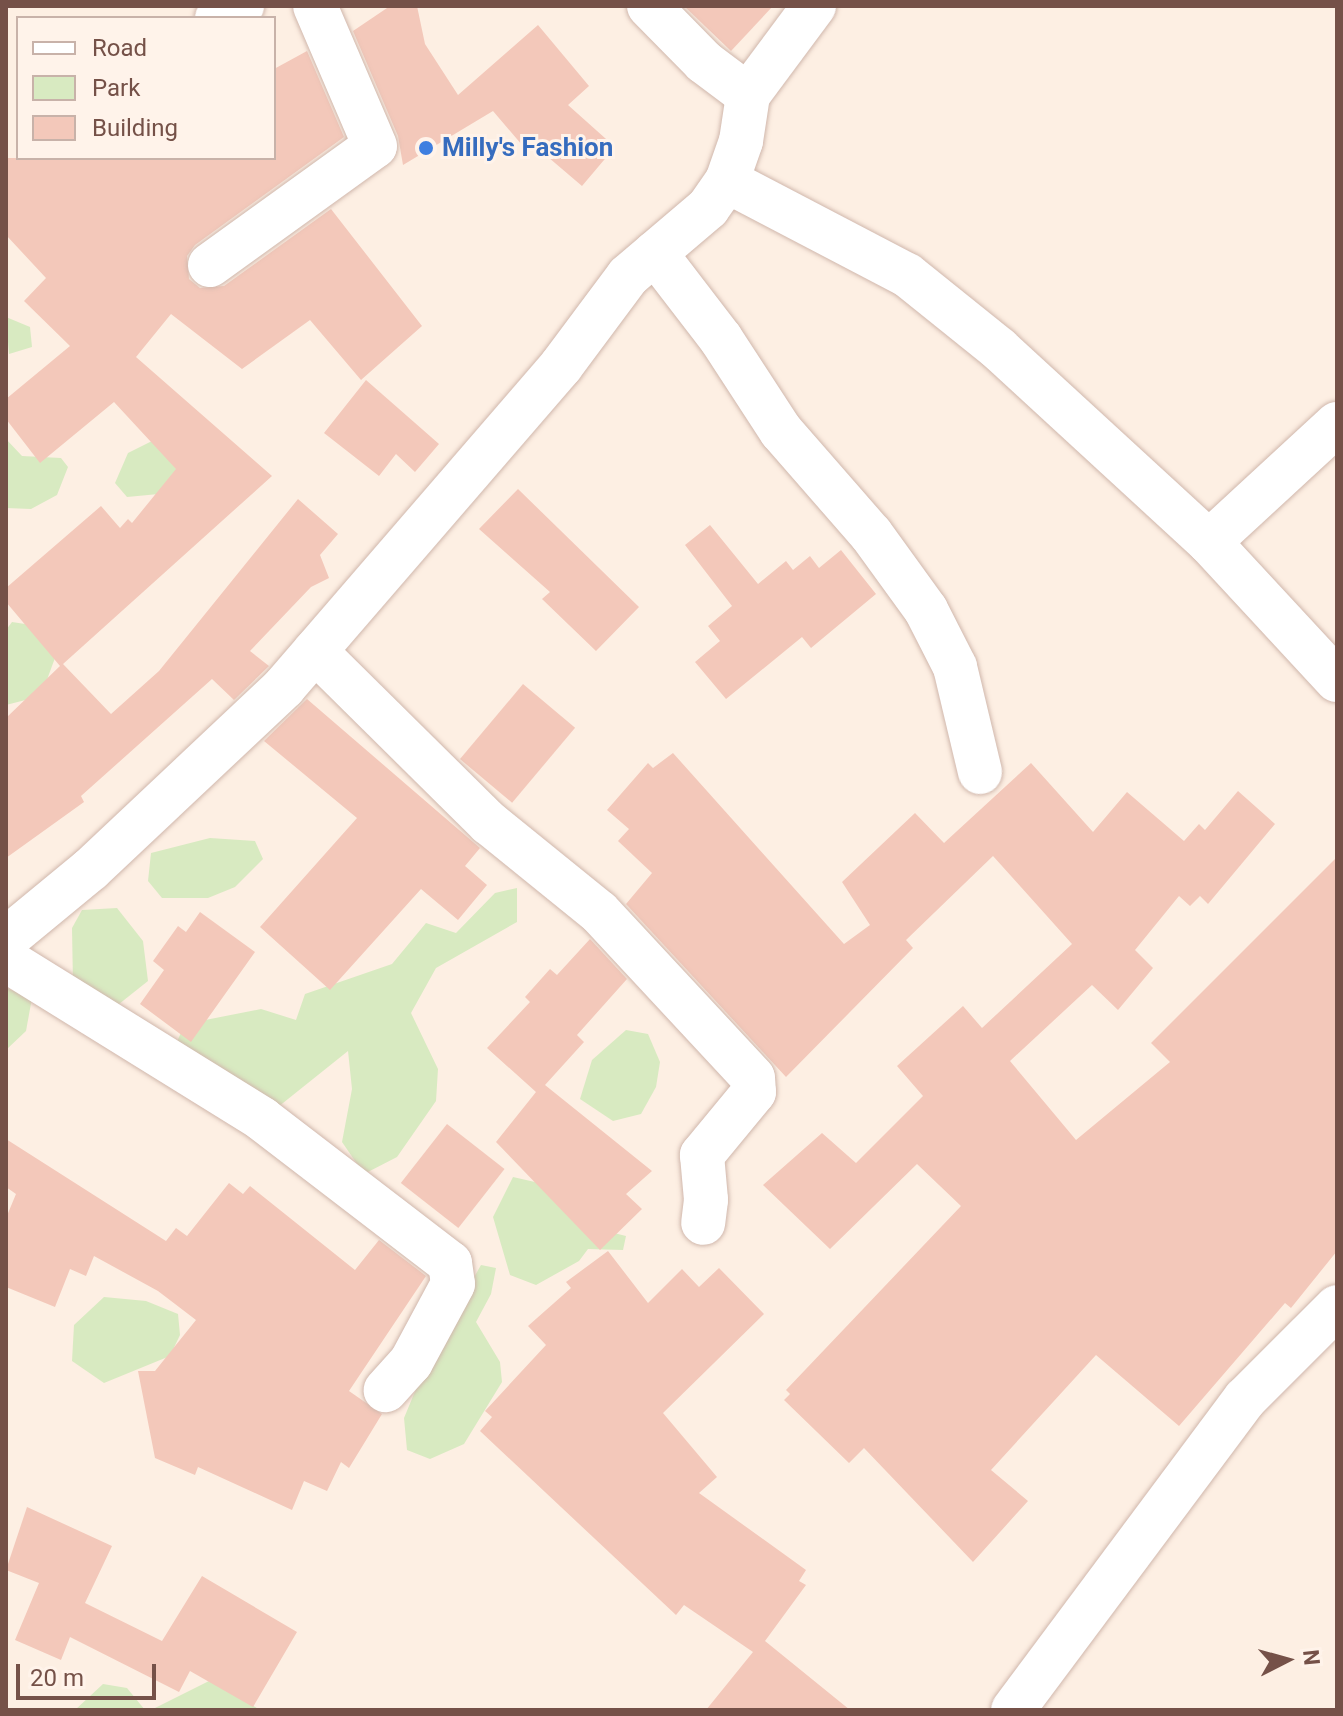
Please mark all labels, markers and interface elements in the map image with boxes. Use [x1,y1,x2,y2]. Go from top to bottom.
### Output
legend [16,16,276,160]
text: Road [92,34,147,62]
text: Park [92,74,140,102]
text: Building [92,114,178,142]
place label: Milly's Fashion [442,132,613,164]
marker: Milly's Fashion [417,139,435,157]
north arrow [1247,1620,1327,1700]
scale bar [20,1648,160,1698]
text: N [1298,1648,1325,1666]
text: 20 m [30,1664,84,1692]

